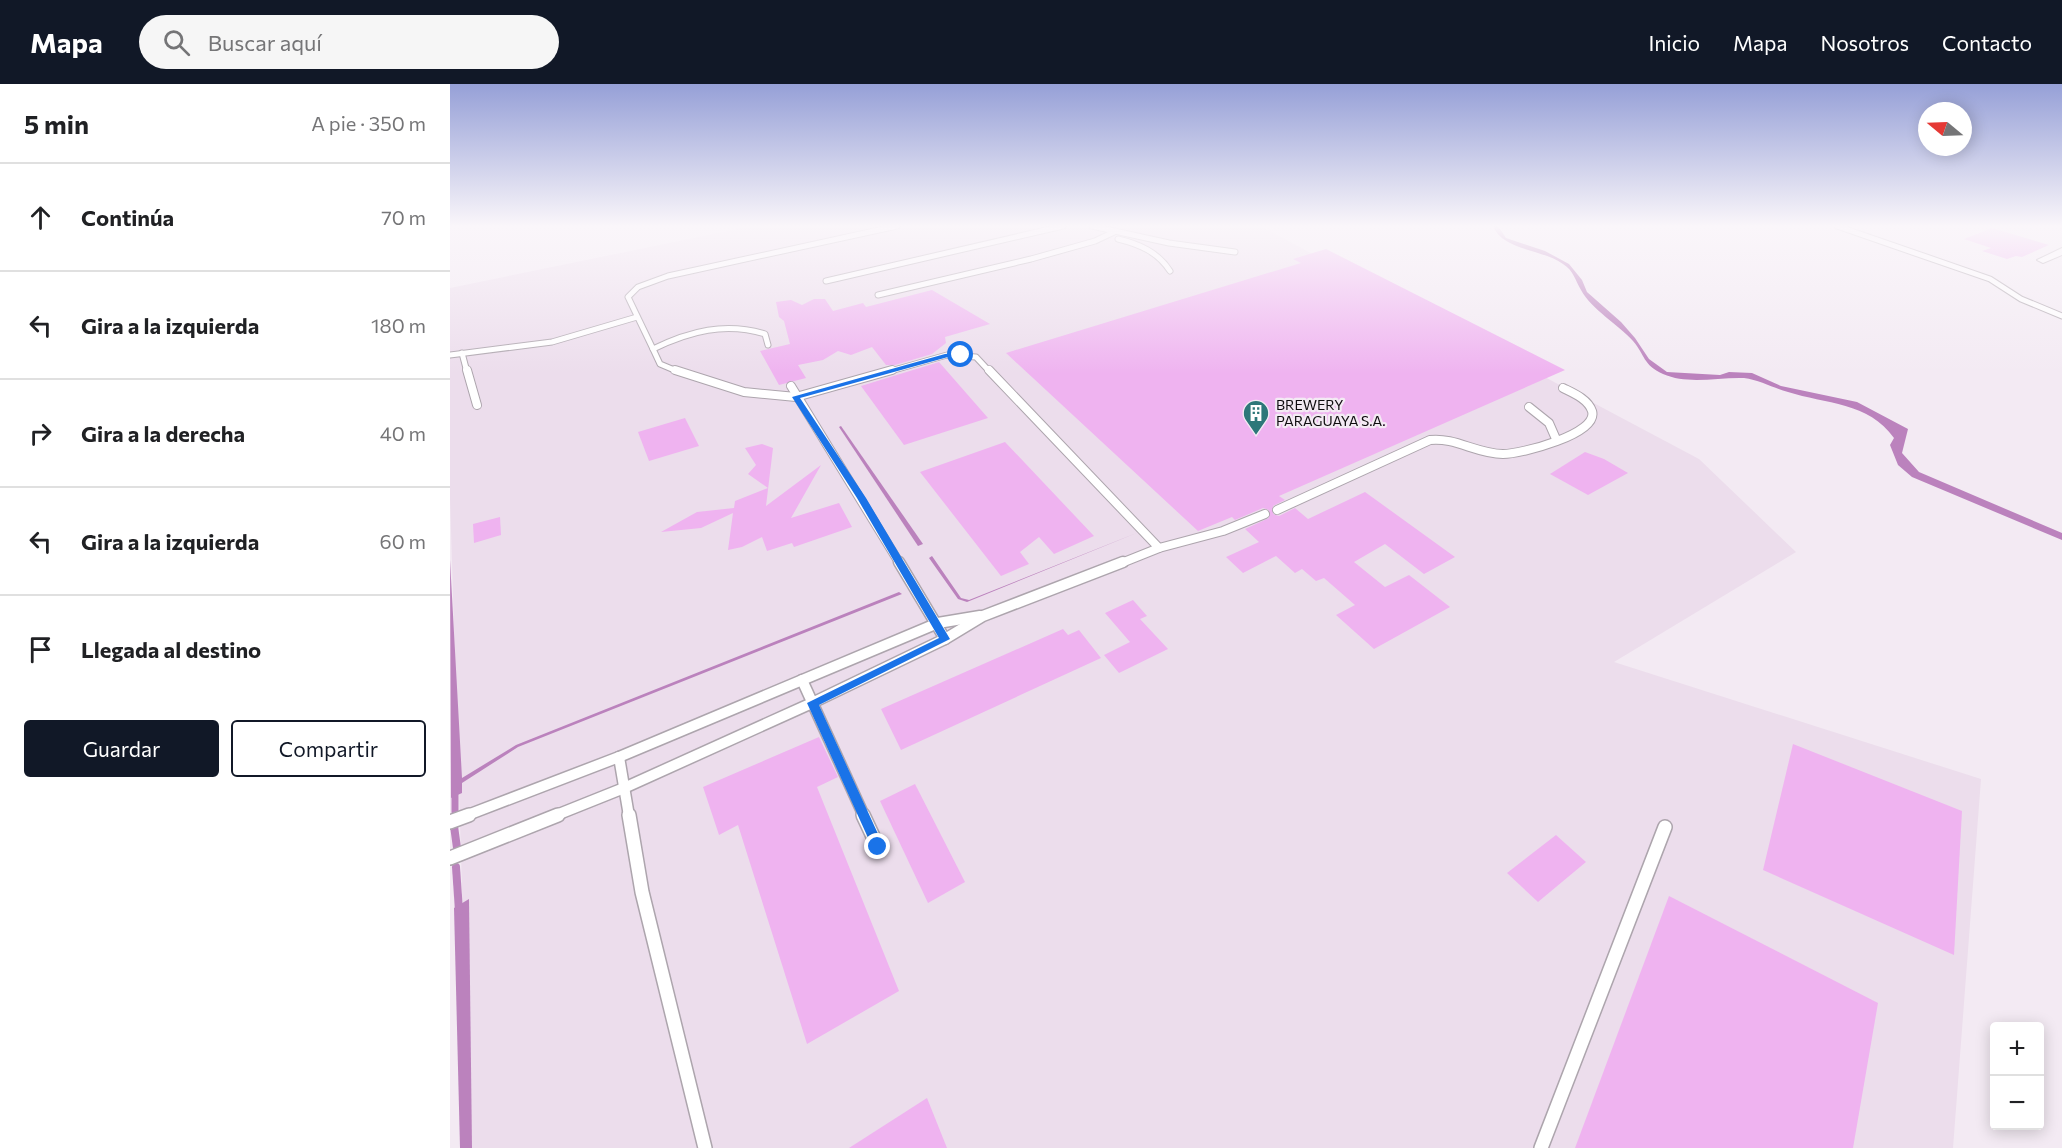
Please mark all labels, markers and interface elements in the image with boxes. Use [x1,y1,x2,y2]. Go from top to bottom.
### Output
search box [139,15,559,69]
text: Mapa [30,25,103,59]
icon: search [160,26,193,59]
text: Buscar aquí [208,29,322,56]
text: Inicio [1648,30,1700,55]
text: Mapa [1733,30,1787,55]
text: Nosotros [1820,30,1909,55]
text: Contacto [1942,30,2032,55]
north arrow [1918,102,1972,156]
text: 5 min [24,108,89,139]
text: A pie · 350 m [311,111,426,135]
icon: ahead [24,201,57,234]
text: Continúa [81,204,174,231]
text: 70 m [381,205,426,229]
icon: left [24,309,57,342]
text: Gira a la izquierda [81,312,259,339]
text: 180 m [371,313,426,337]
route start [947,341,973,367]
place label: BREWERY PARAGUAYA S.A. [1276,396,1386,429]
building icon: BREWERY PARAGUAYA S.A. [1241,398,1271,436]
icon: right [24,417,57,450]
text: Gira a la derecha [81,420,245,447]
text: 40 m [380,421,426,445]
icon: left [24,525,57,558]
text: Gira a la izquierda [81,528,259,555]
text: 60 m [380,529,426,553]
icon: arrive [24,633,57,666]
text: Llegada al destino [81,636,261,663]
button: Guardar [24,720,219,777]
button: Compartir [231,720,426,777]
route end [864,833,890,859]
map controls [1990,1022,2044,1130]
button: + [1990,1022,2044,1076]
button: − [1990,1076,2044,1130]

